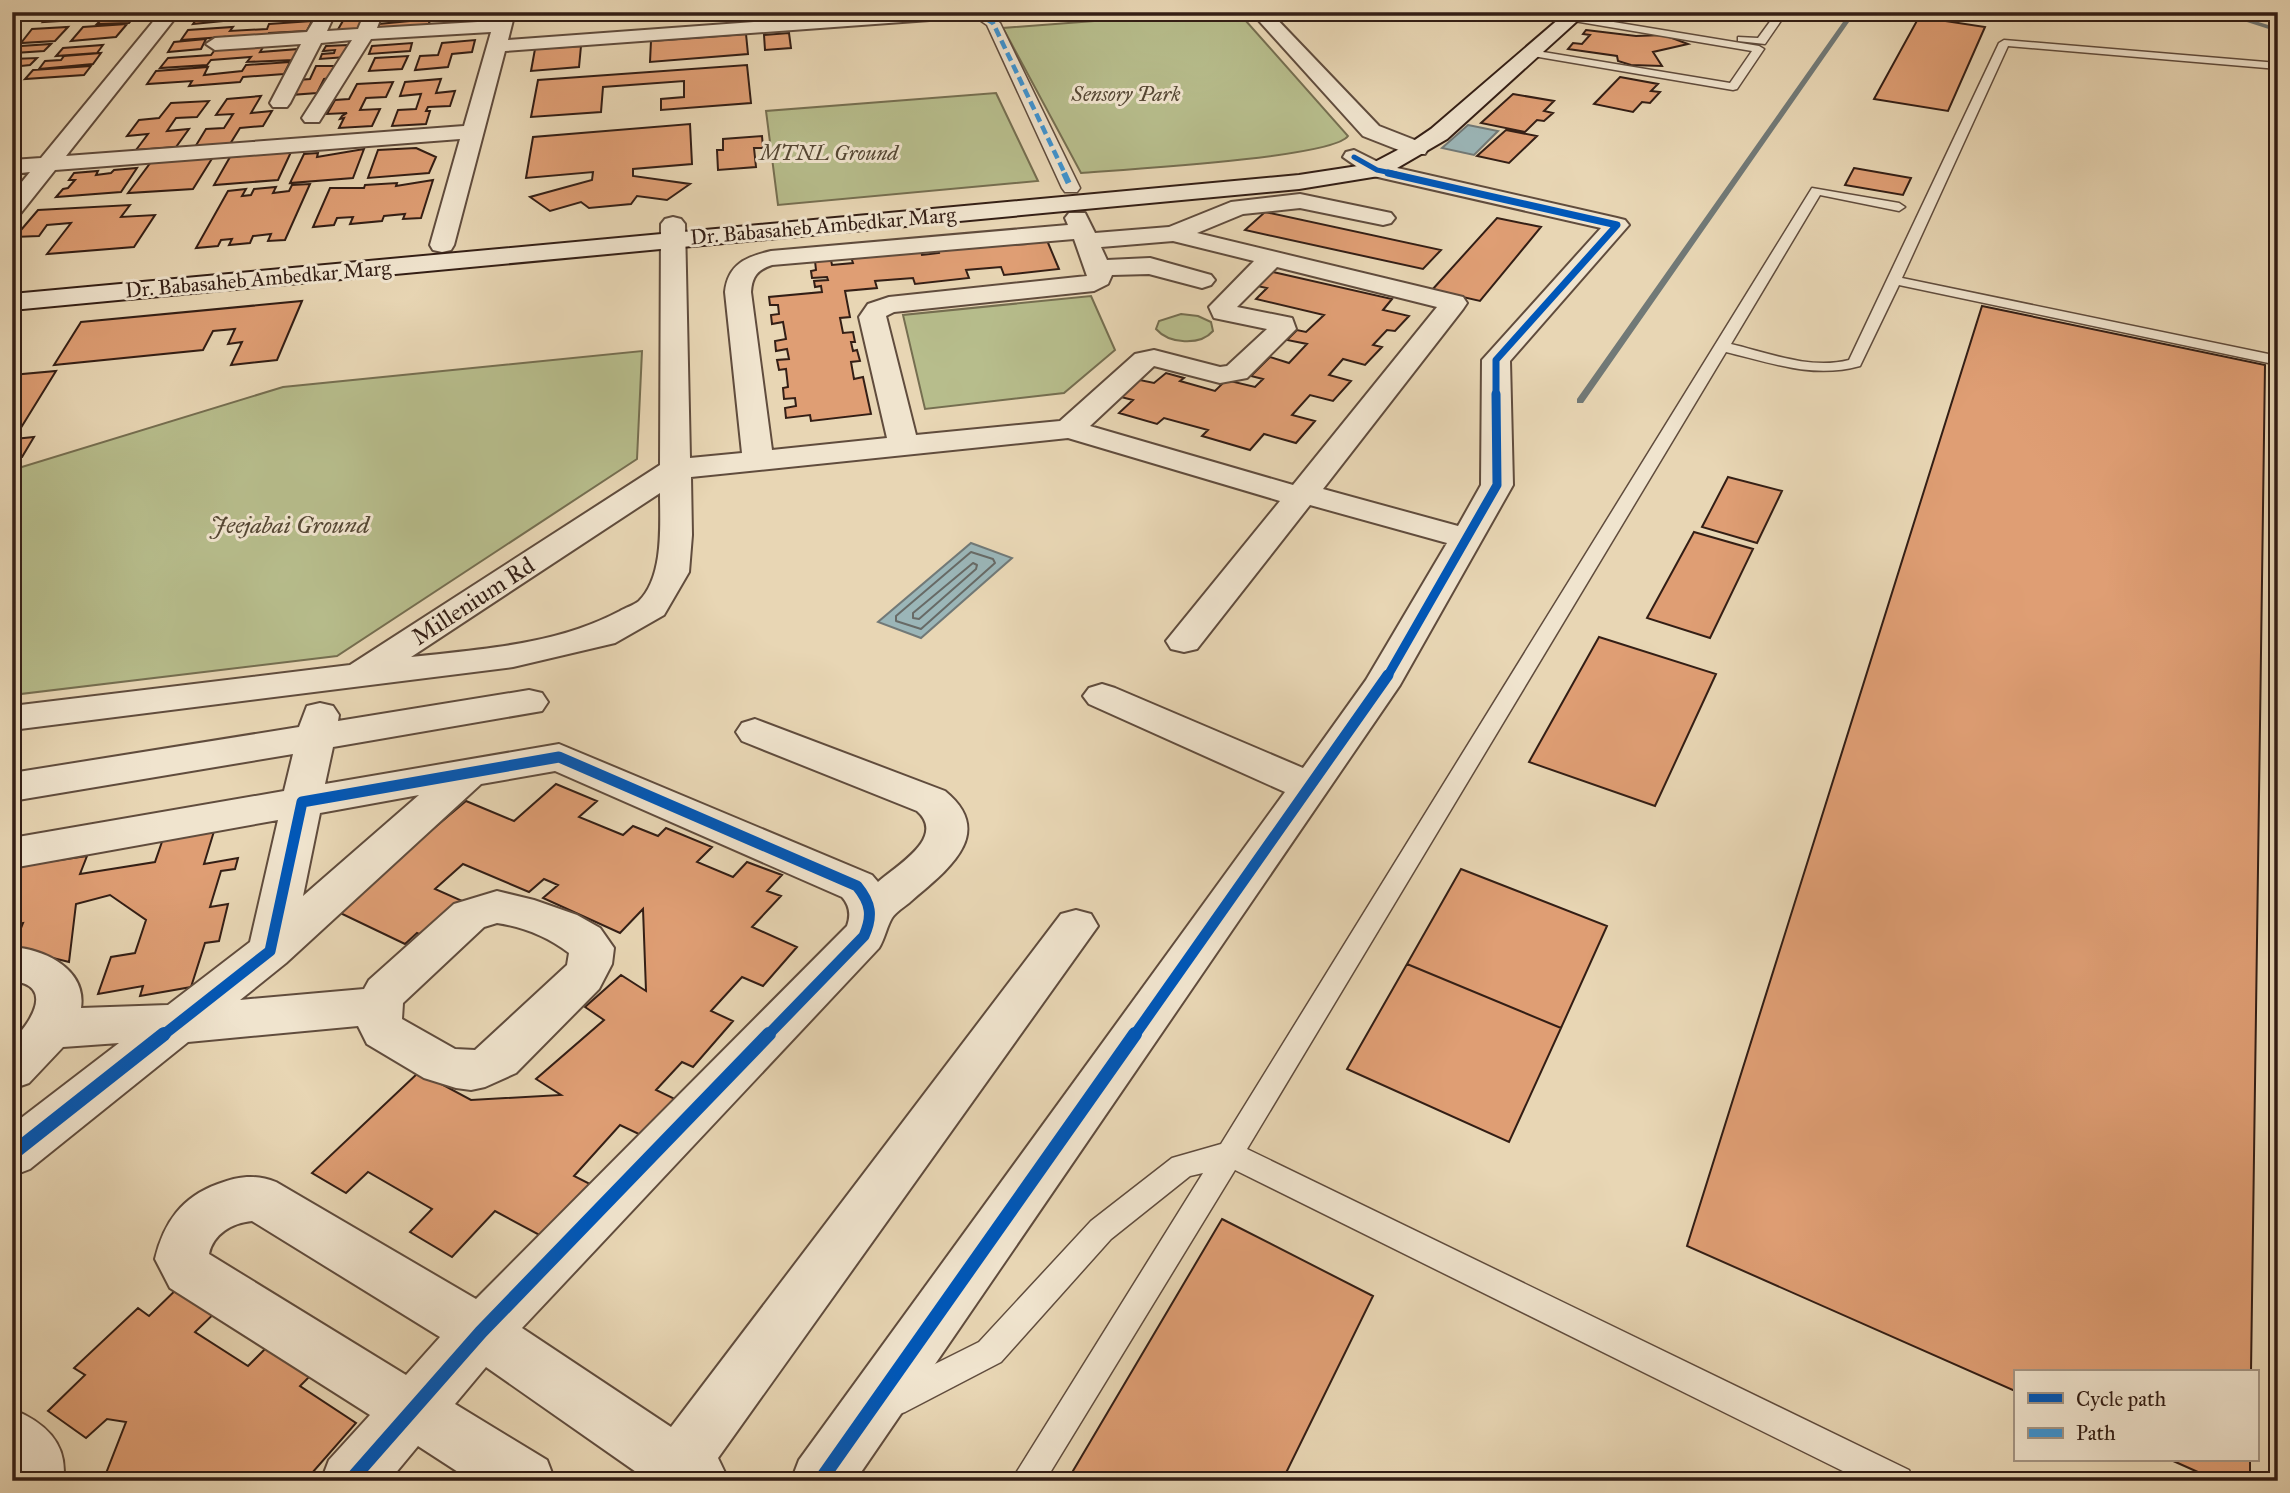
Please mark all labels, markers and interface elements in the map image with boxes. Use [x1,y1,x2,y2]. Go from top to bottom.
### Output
park label: Sensory Park [1070,81,1181,107]
park label: MTNL Ground [758,140,900,166]
street label: Dr. Babasaheb Ambedkar Marg [689,201,957,251]
street label: Dr. Babasaheb Ambedkar Marg [124,254,392,304]
park label: Jeejabai Ground [209,510,371,540]
street label: Millenium Rd [406,550,540,652]
legend [2014,1370,2258,1462]
text: Cycle path [2076,1386,2167,1412]
text: Path [2076,1420,2116,1446]

